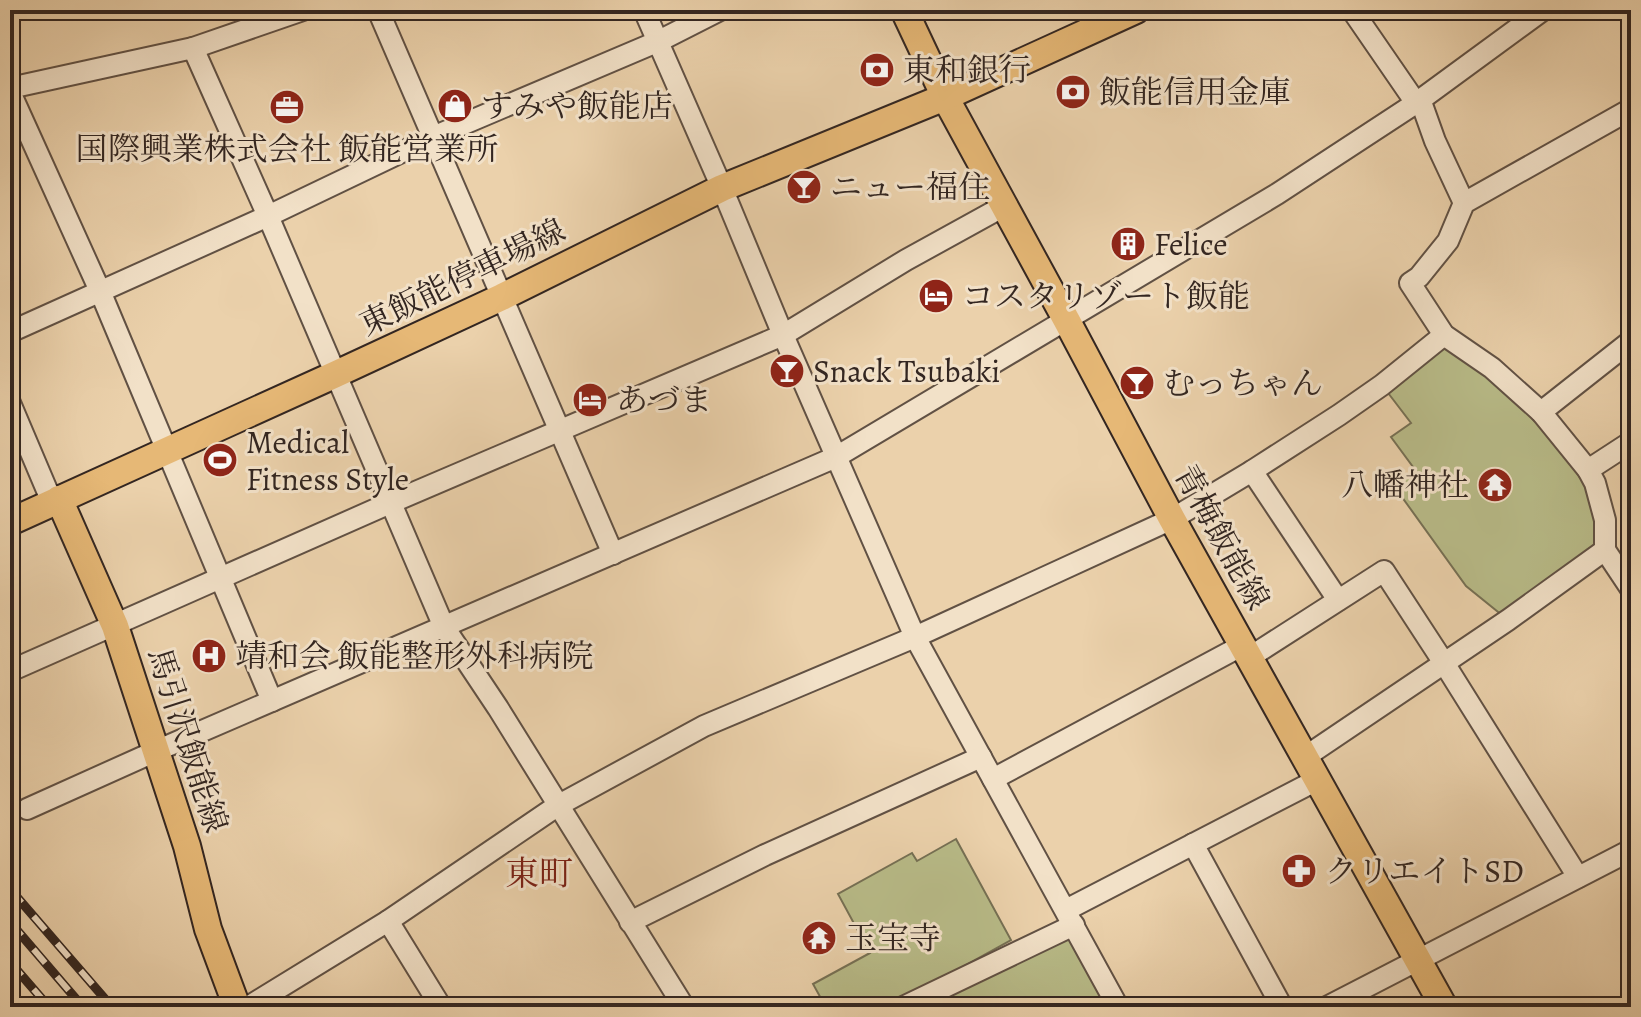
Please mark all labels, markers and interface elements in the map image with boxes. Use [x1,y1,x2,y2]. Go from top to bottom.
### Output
place label: 東和銀行 [903,48,1031,92]
bank icon: 東和銀行 [858,51,896,89]
place label: 飯能信用金庫 [1099,70,1291,114]
bank icon: 飯能信用金庫 [1054,73,1092,111]
place label: すみや飯能店 [481,84,673,128]
shop icon: すみや飯能店 [436,87,474,125]
office icon: 国際興業株式会社 飯能営業所 [268,88,306,126]
place label: 国際興業株式会社 飯能営業所 [76,127,498,171]
place label: ニュー福住 [830,165,990,209]
bar icon: ニュー福住 [785,168,823,206]
street label: 東飯能停車場線 [352,208,572,346]
place label: Felice [1154,222,1228,266]
building icon: Felice [1109,225,1147,263]
place label: コスタリゾート飯能 [962,274,1250,318]
hotel icon: コスタリゾート飯能 [917,277,955,315]
place label: Snack Tsubaki [813,349,1000,393]
bar icon: Snack Tsubaki [768,352,806,390]
place label: むっちゃん [1163,361,1323,405]
bar icon: むっちゃん [1118,364,1156,402]
place label: あづま [616,378,712,422]
hotel icon: あづま [571,381,609,419]
place label: Medical Fitness Style [246,420,409,501]
sports icon: Medical Fitness Style [201,441,239,479]
street label: 青梅飯能線 [1164,456,1280,618]
place label: 八幡神社 [1341,463,1469,507]
temple icon: 八幡神社 [1476,466,1514,504]
place label: 靖和会 飯能整形外科病院 [235,634,593,678]
hospital icon: 靖和会 飯能整形外科病院 [190,637,228,675]
street label: 馬引沢飯能線 [137,642,239,838]
place label: クリエイトSD [1325,849,1524,893]
district label: 東町 [505,850,573,897]
pharmacy icon: クリエイトSD [1280,852,1318,890]
place label: 玉宝寺 [845,916,941,960]
temple icon: 玉宝寺 [800,919,838,957]

